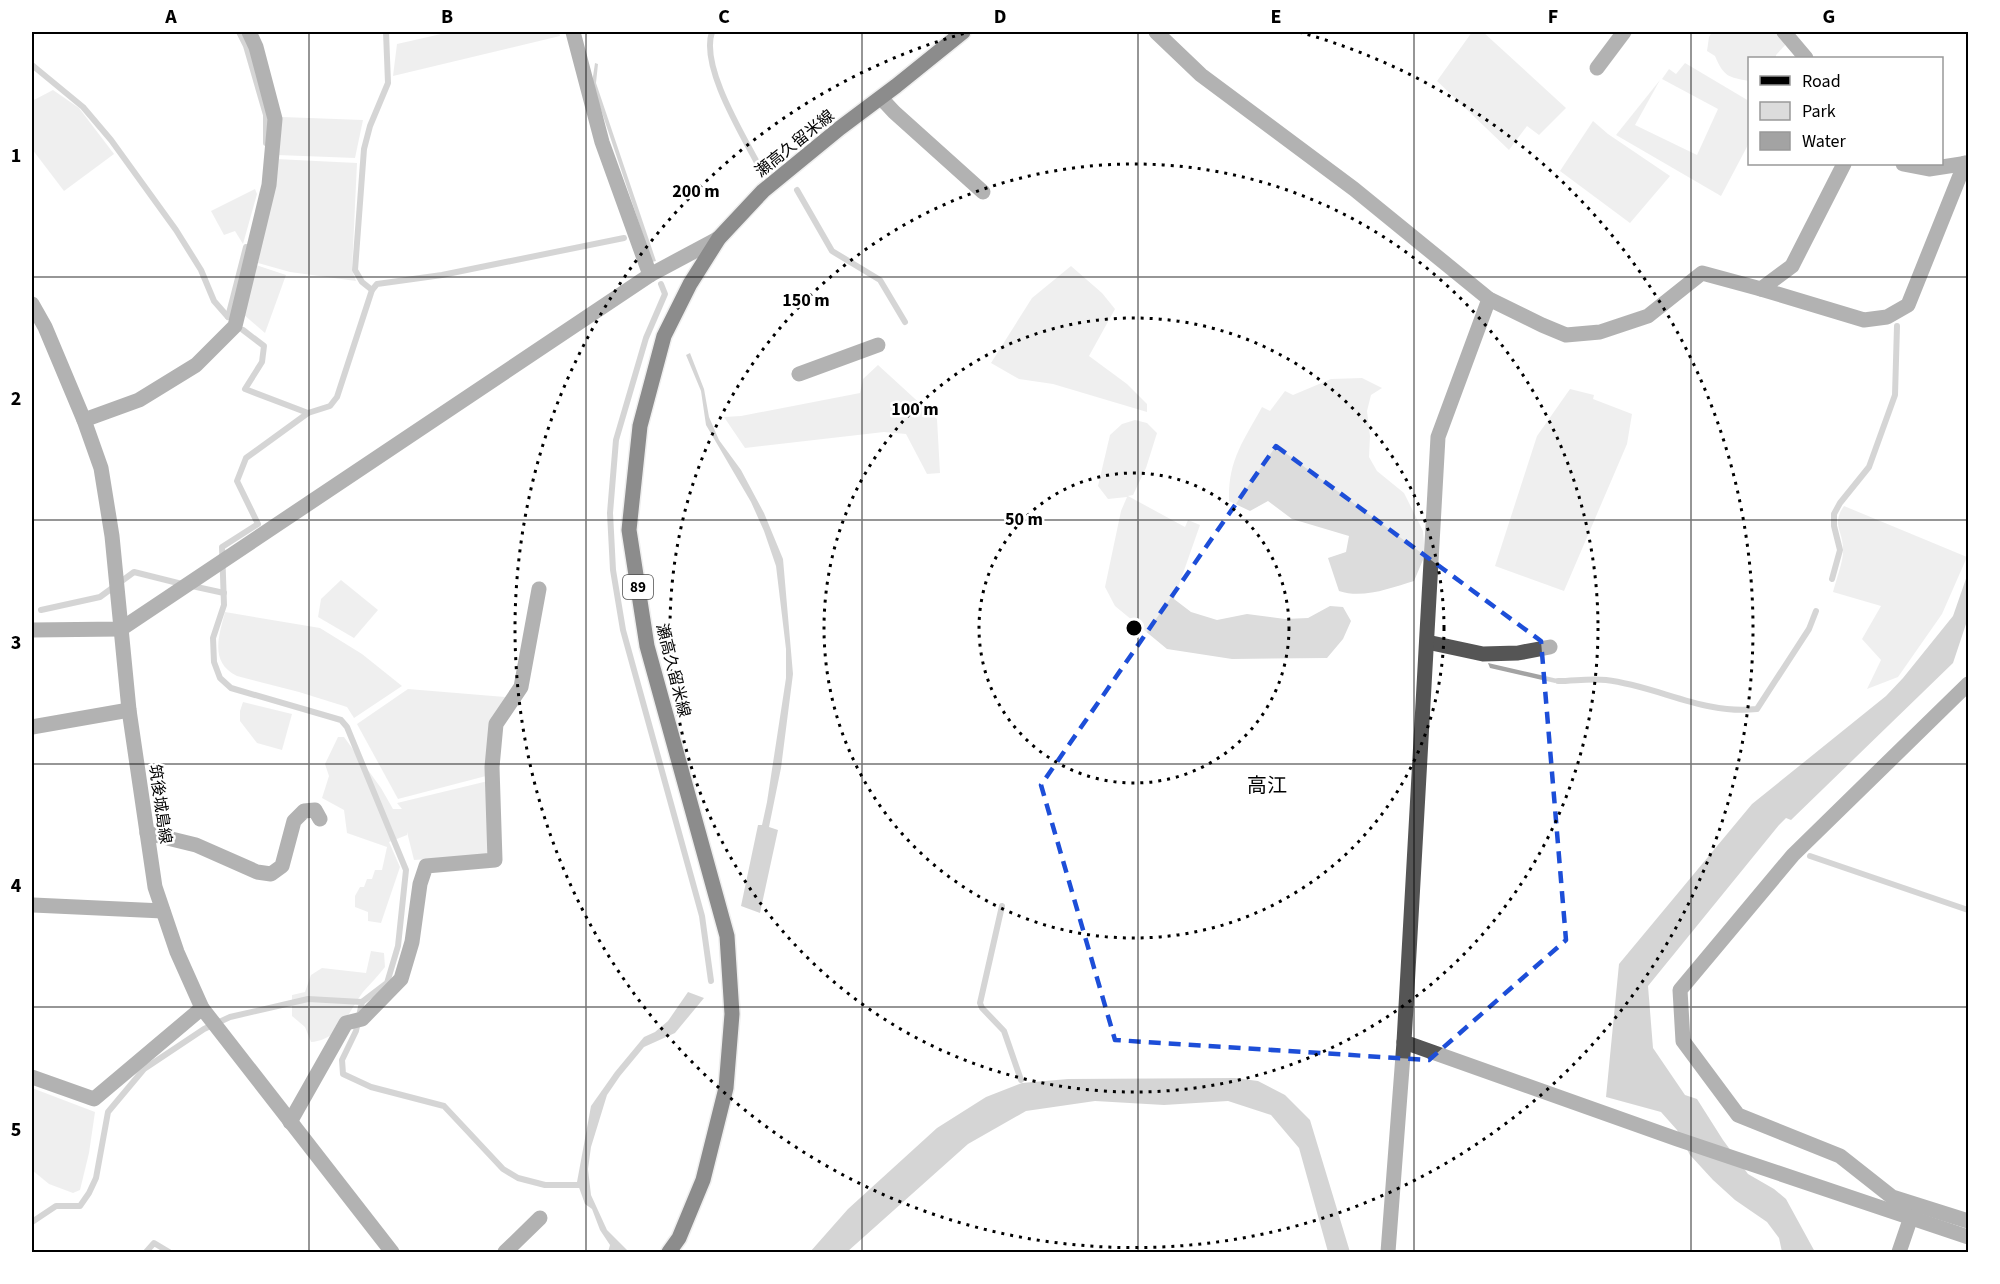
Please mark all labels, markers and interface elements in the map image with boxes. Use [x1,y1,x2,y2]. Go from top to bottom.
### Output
text: A [164,3,177,31]
text: B [441,3,453,31]
text: C [718,3,730,31]
text: D [994,3,1006,31]
text: E [1271,3,1281,31]
text: F [1548,3,1558,31]
text: G [1823,3,1835,31]
legend [1748,57,1943,165]
text: Road [1802,69,1841,94]
text: Park [1802,99,1836,124]
street label: 瀬高久留米線 [750,105,839,183]
text: Water [1802,129,1846,154]
text: 1 [11,142,21,170]
text: 200 m [672,179,720,204]
text: 150 m [782,288,830,313]
text: 2 [11,385,21,413]
text: 100 m [891,397,939,422]
text: 50 m [1005,507,1043,532]
road number: 89 [623,575,653,599]
centre of rings [1124,618,1144,638]
street label: 瀬高久留米線 [651,621,695,719]
text: 3 [11,629,21,657]
street label: 筑後城島線 [144,763,176,845]
district label: 高江 [1247,772,1287,800]
text: 4 [11,872,22,900]
text: 5 [11,1116,21,1144]

